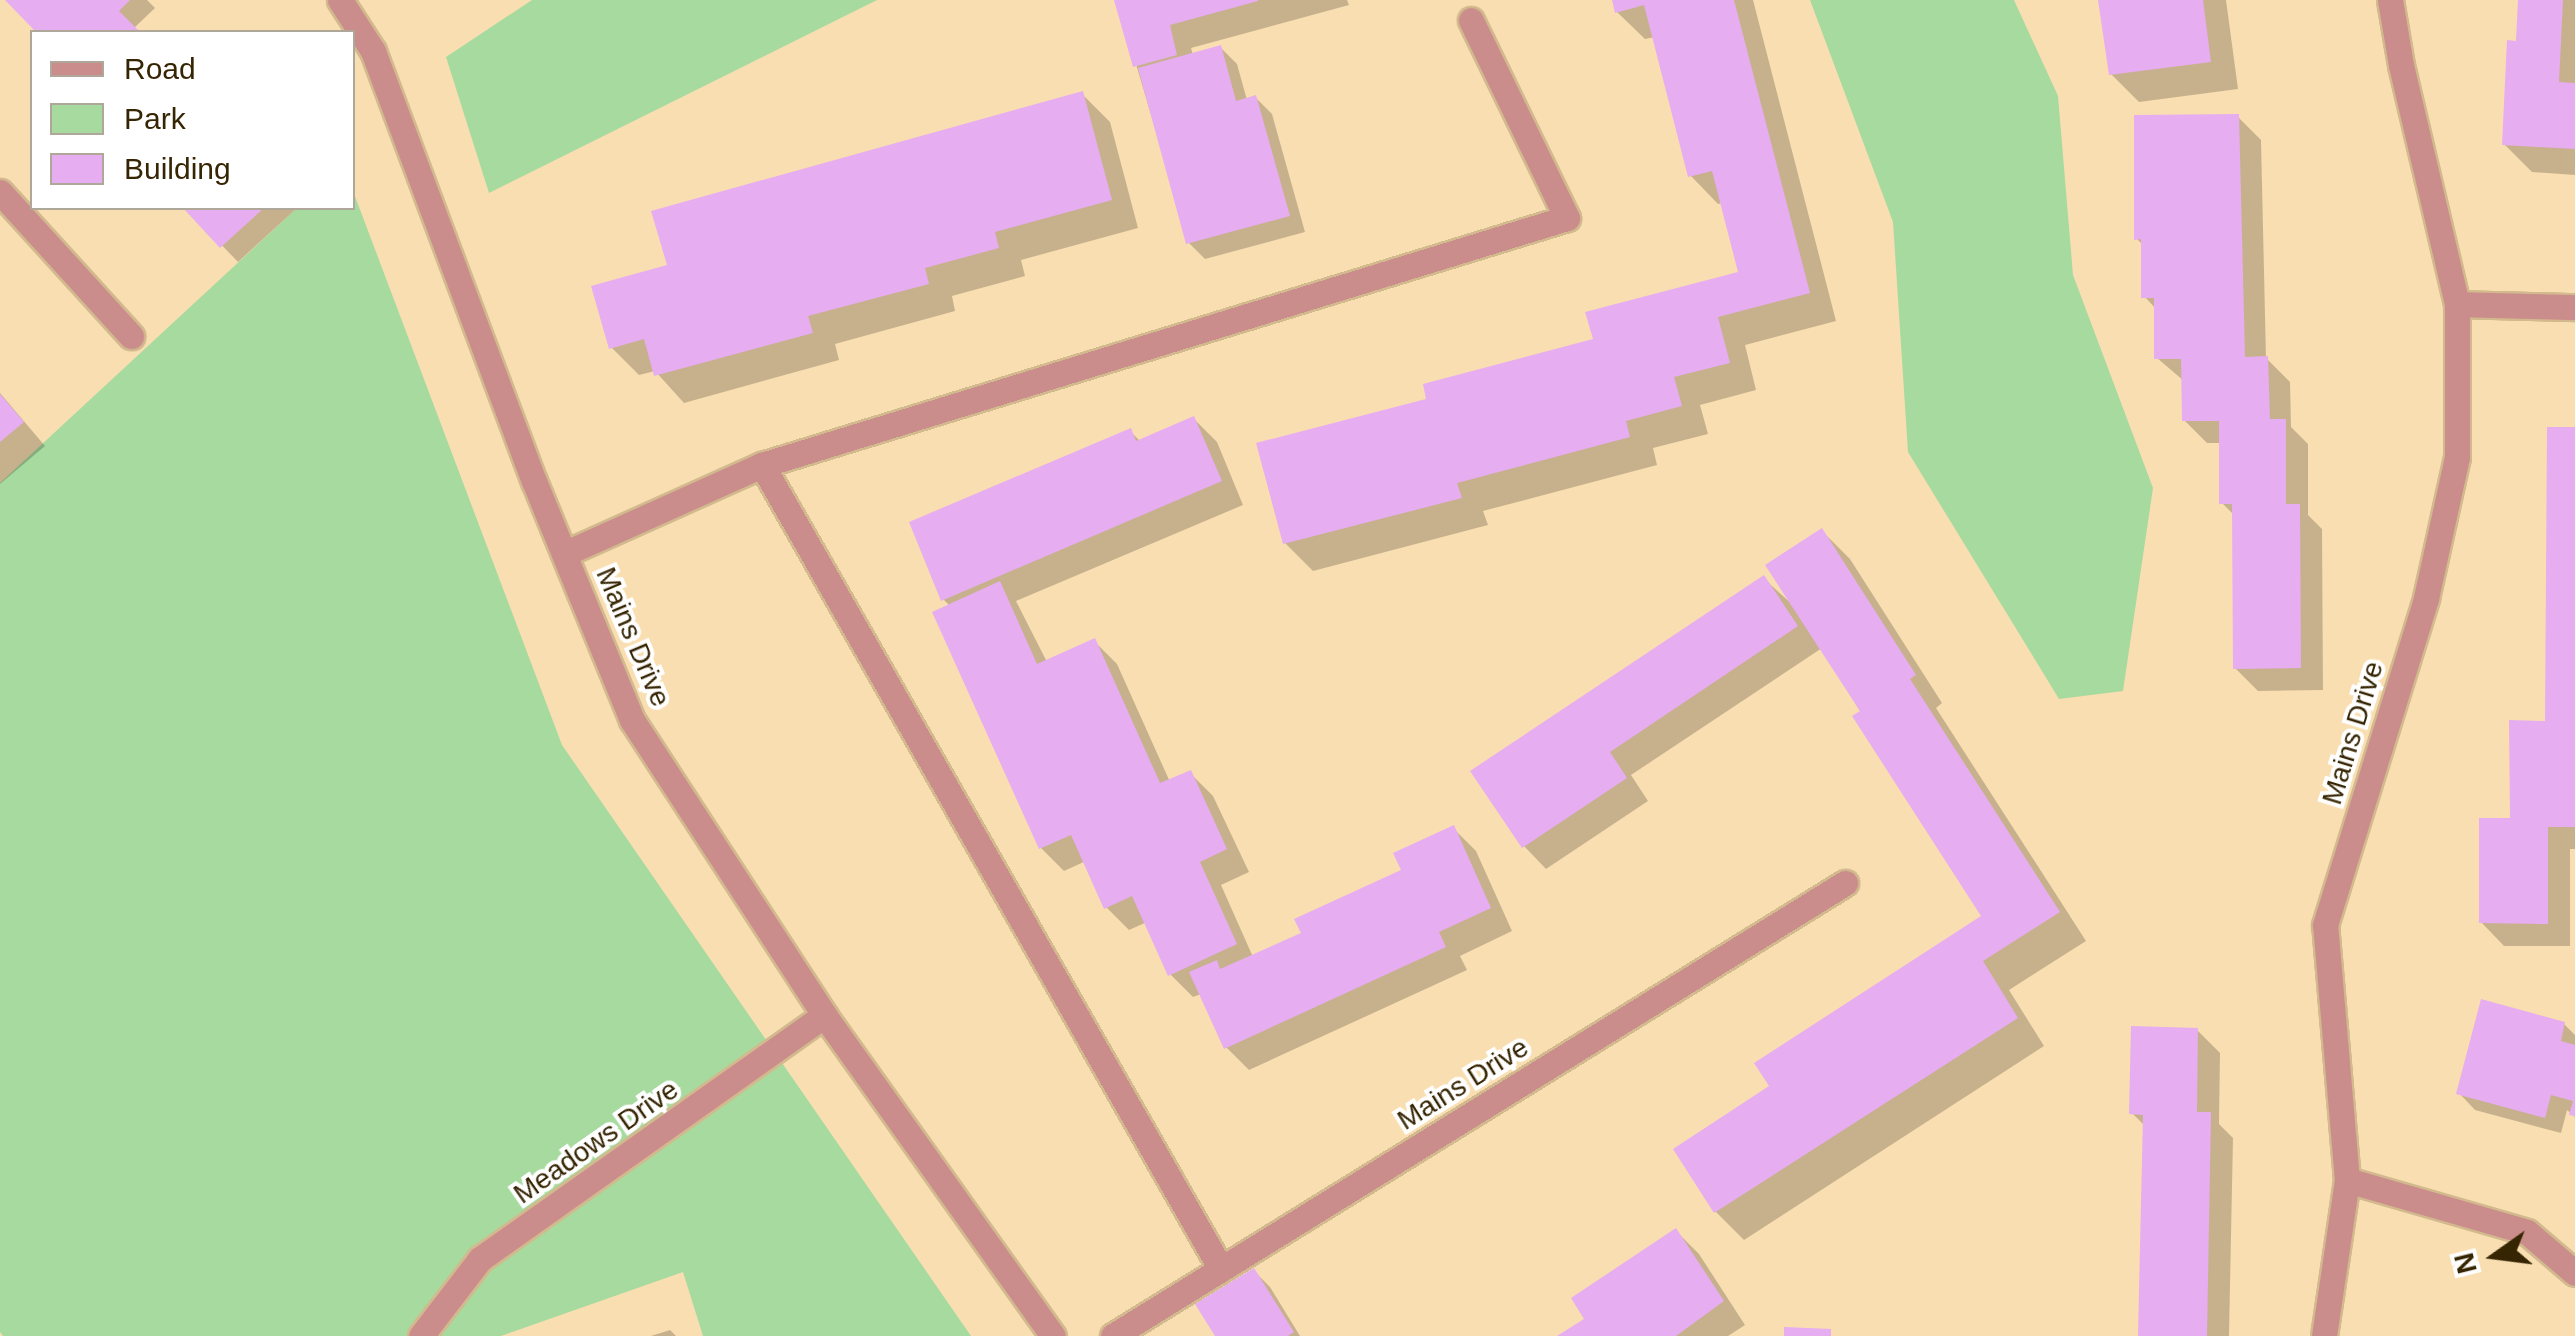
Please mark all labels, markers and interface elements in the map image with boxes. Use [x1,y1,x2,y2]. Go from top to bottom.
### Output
legend [30,30,355,210]
text: Road [124,52,196,85]
text: Park [124,102,186,135]
text: Building [124,152,231,185]
street label: Mains Drive [589,562,677,712]
street label: Mains Drive [2315,657,2391,809]
street label: Mains Drive [1391,1031,1535,1137]
street label: Meadows Drive [507,1073,685,1211]
north arrow [2445,1206,2545,1306]
text: N [2448,1250,2483,1277]

